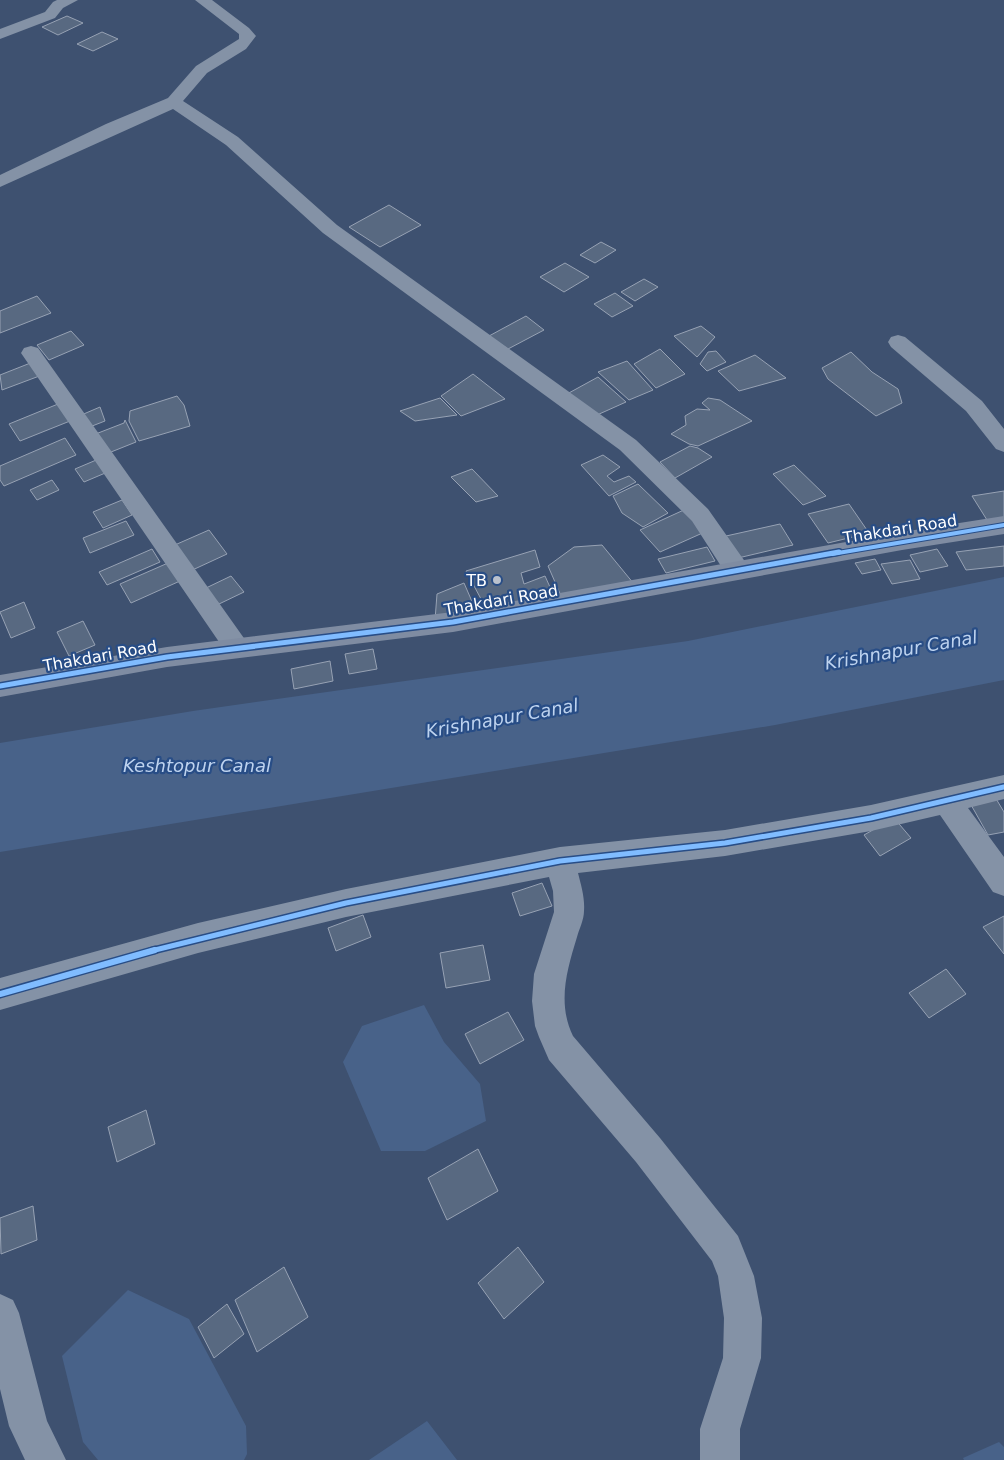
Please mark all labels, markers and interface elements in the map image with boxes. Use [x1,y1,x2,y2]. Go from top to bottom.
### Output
street label: Thakdari Road [841,511,958,548]
place label: TB [465,571,487,590]
marker: TB [491,574,503,586]
street label: Thakdari Road [442,581,559,620]
water label: Krishnapur Canal [823,626,979,674]
street label: Thakdari Road [41,637,158,676]
water label: Krishnapur Canal [424,694,580,742]
water label: Keshtopur Canal [123,755,271,776]

